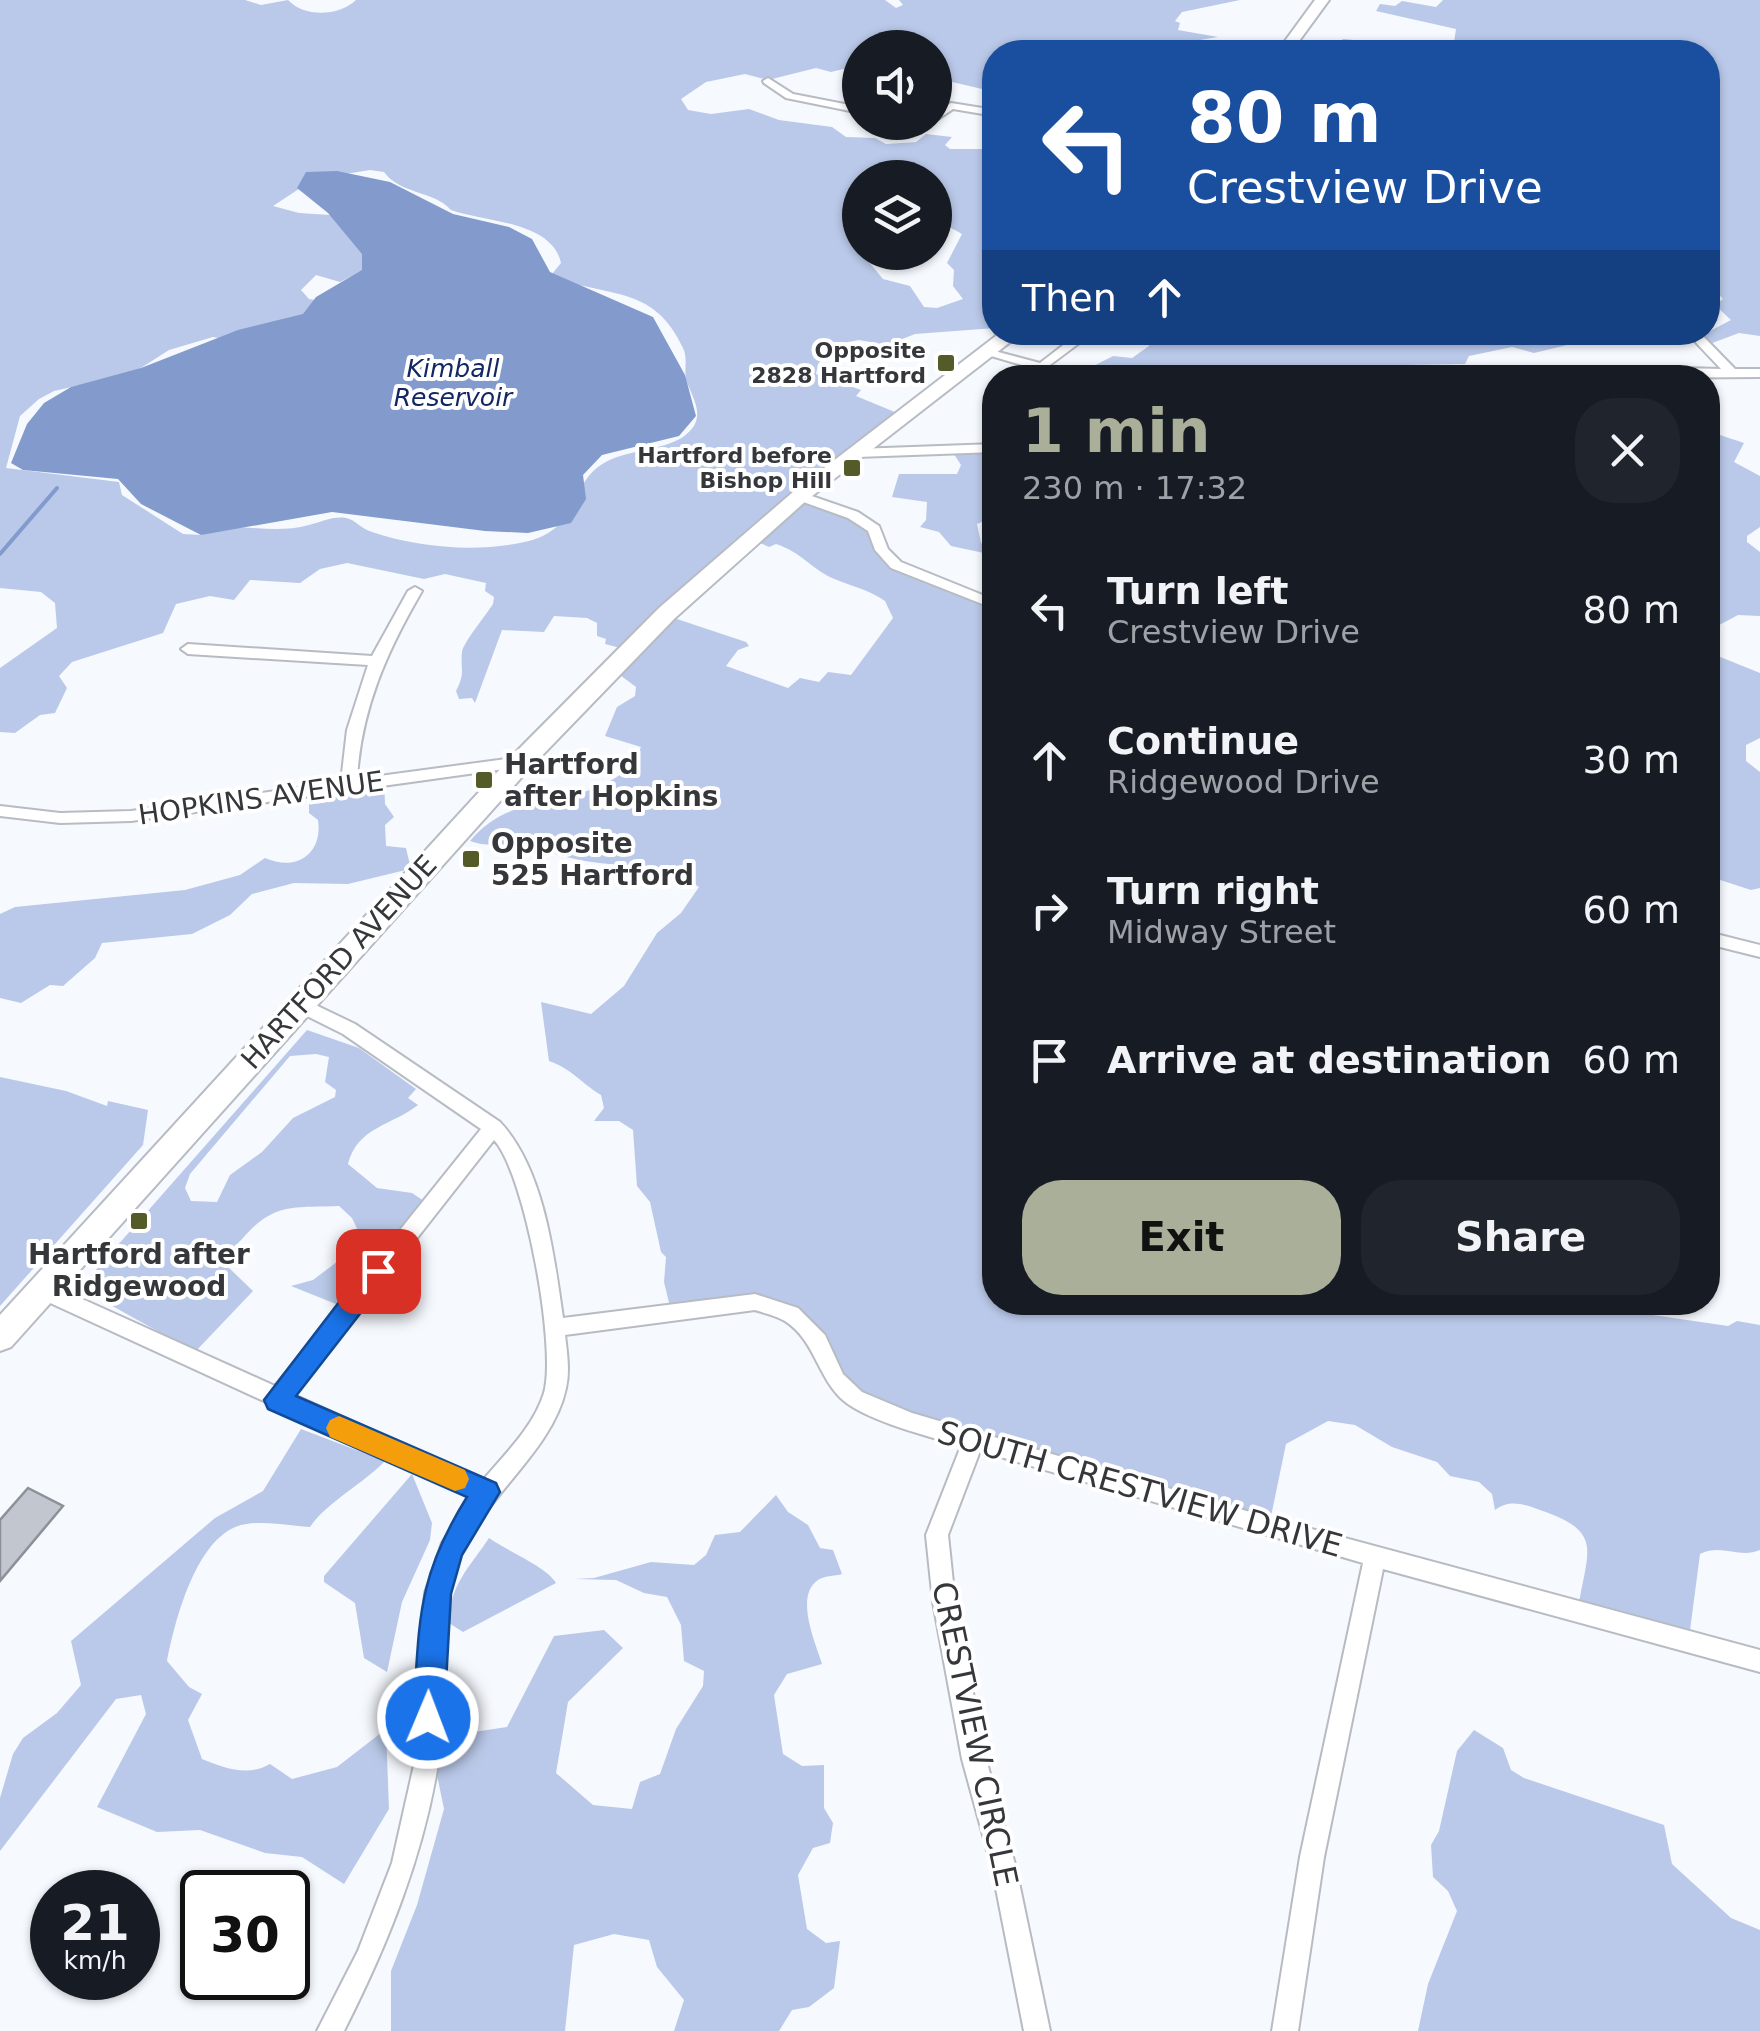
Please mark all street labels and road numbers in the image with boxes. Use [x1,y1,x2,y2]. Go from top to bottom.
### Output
street label: HOPKINS AVENUE [136,764,386,832]
street label: HARTFORD AVENUE [234,848,444,1076]
street label: SOUTH CRESTVIEW DRIVE [933,1413,1347,1565]
street label: CRESTVIEW CIRCLE [924,1578,1026,1890]

